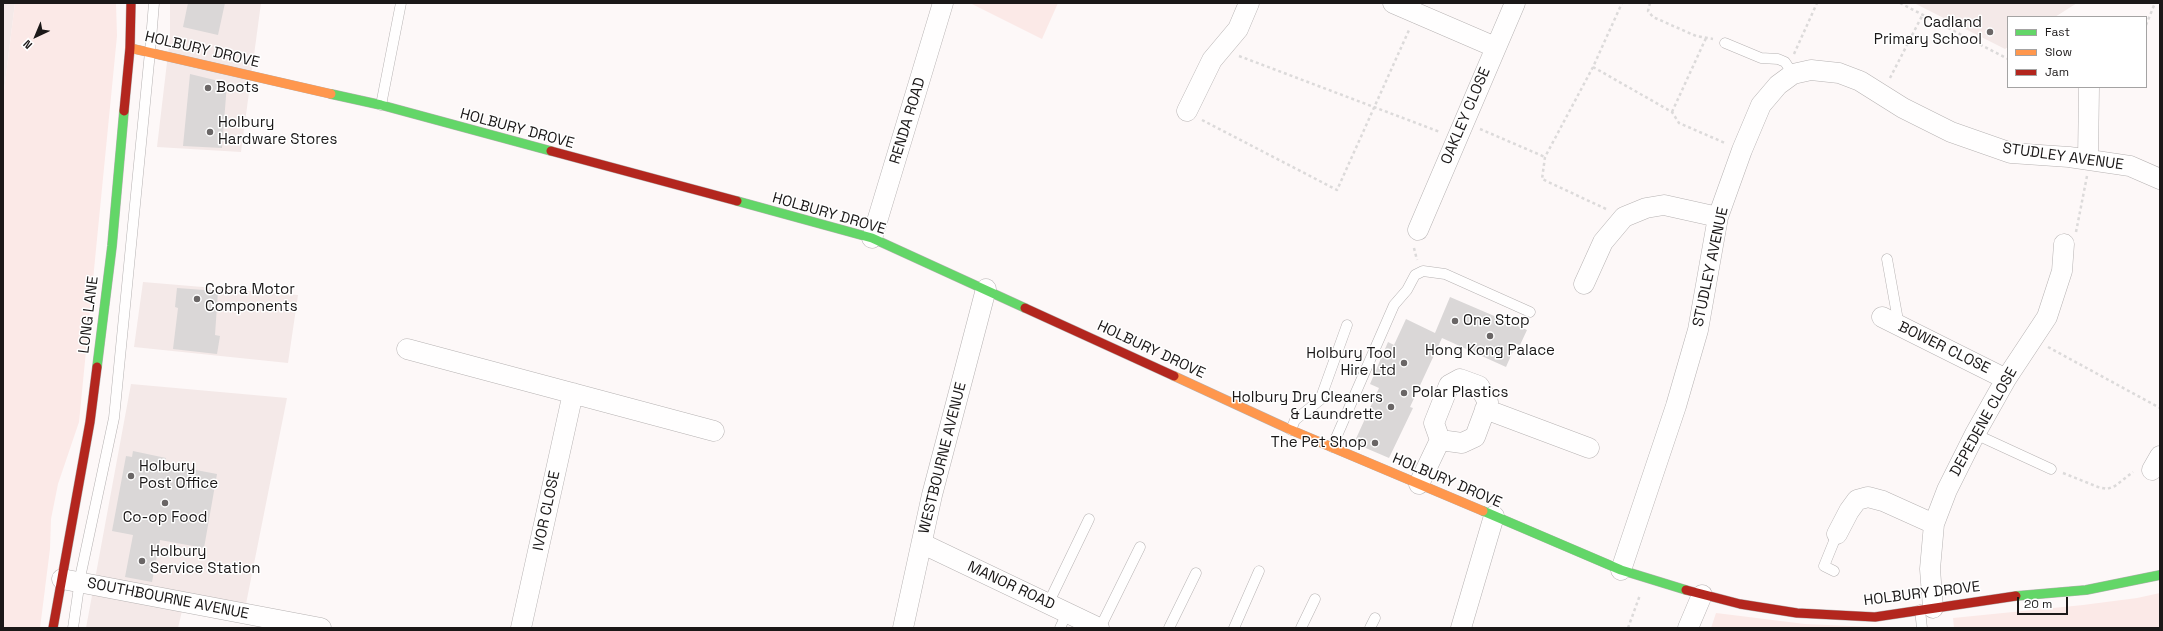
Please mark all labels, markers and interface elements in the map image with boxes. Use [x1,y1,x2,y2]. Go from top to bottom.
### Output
place label: Cadland Primary School [1874,14,1982,49]
north arrow [16,16,56,56]
legend [2007,16,2147,88]
text: Fast [2045,24,2070,40]
marker: Cadland Primary School [1985,27,1995,37]
street label: HOLBURY DROVE [143,28,261,72]
text: N [20,37,35,52]
text: Slow [2045,44,2072,60]
text: Jam [2045,64,2069,80]
street label: OAKLEY CLOSE [1438,65,1494,167]
street label: RENDA ROAD [886,75,930,167]
place label: Boots [216,79,259,97]
marker: Boots [203,83,213,93]
street label: HOLBURY DROVE [458,105,576,153]
place label: Holbury Hardware Stores [218,114,337,149]
marker: Holbury Hardware Stores [205,127,215,137]
street label: STUDLEY AVENUE [2001,140,2125,174]
street label: HOLBURY DROVE [770,189,888,239]
street label: STUDLEY AVENUE [1690,205,1732,329]
street label: LONG LANE [75,275,103,355]
place label: Cobra Motor Components [205,281,298,316]
marker: Cobra Motor Components [192,294,202,304]
place label: One Stop [1463,312,1530,330]
marker: One Stop [1450,316,1460,326]
street label: HOLBURY DROVE [1094,317,1208,383]
street label: BOWER CLOSE [1895,318,1993,378]
marker: Hong Kong Palace [1485,331,1495,341]
place label: Hong Kong Palace [1425,342,1555,360]
place label: Holbury Tool Hire Ltd [1306,345,1396,380]
marker: Holbury Tool Hire Ltd [1399,358,1409,368]
street label: DEPEDENE CLOSE [1947,364,2021,480]
street label: WESTBOURNE AVENUE [915,380,971,536]
place label: Polar Plastics [1412,384,1508,402]
marker: Polar Plastics [1399,388,1409,398]
place label: Holbury Dry Cleaners & Laundrette [1232,389,1383,424]
marker: Holbury Dry Cleaners & Laundrette [1386,402,1396,412]
place label: The Pet Shop [1271,434,1367,452]
marker: The Pet Shop [1370,438,1380,448]
street label: HOLBURY DROVE [1390,450,1504,512]
place label: Holbury Post Office [139,458,218,493]
street label: IVOR CLOSE [530,469,564,553]
marker: Holbury Post Office [126,471,136,481]
marker: Co-op Food [160,498,170,508]
place label: Co-op Food [123,509,207,527]
place label: Holbury Service Station [150,543,260,578]
marker: Holbury Service Station [137,556,147,566]
street label: MANOR ROAD [964,558,1058,614]
street label: SOUTHBOURNE AVENUE [86,574,250,624]
street label: HOLBURY DROVE [1863,578,1981,610]
scale bar [2019,589,2070,615]
text: 20 m [2024,596,2052,612]

